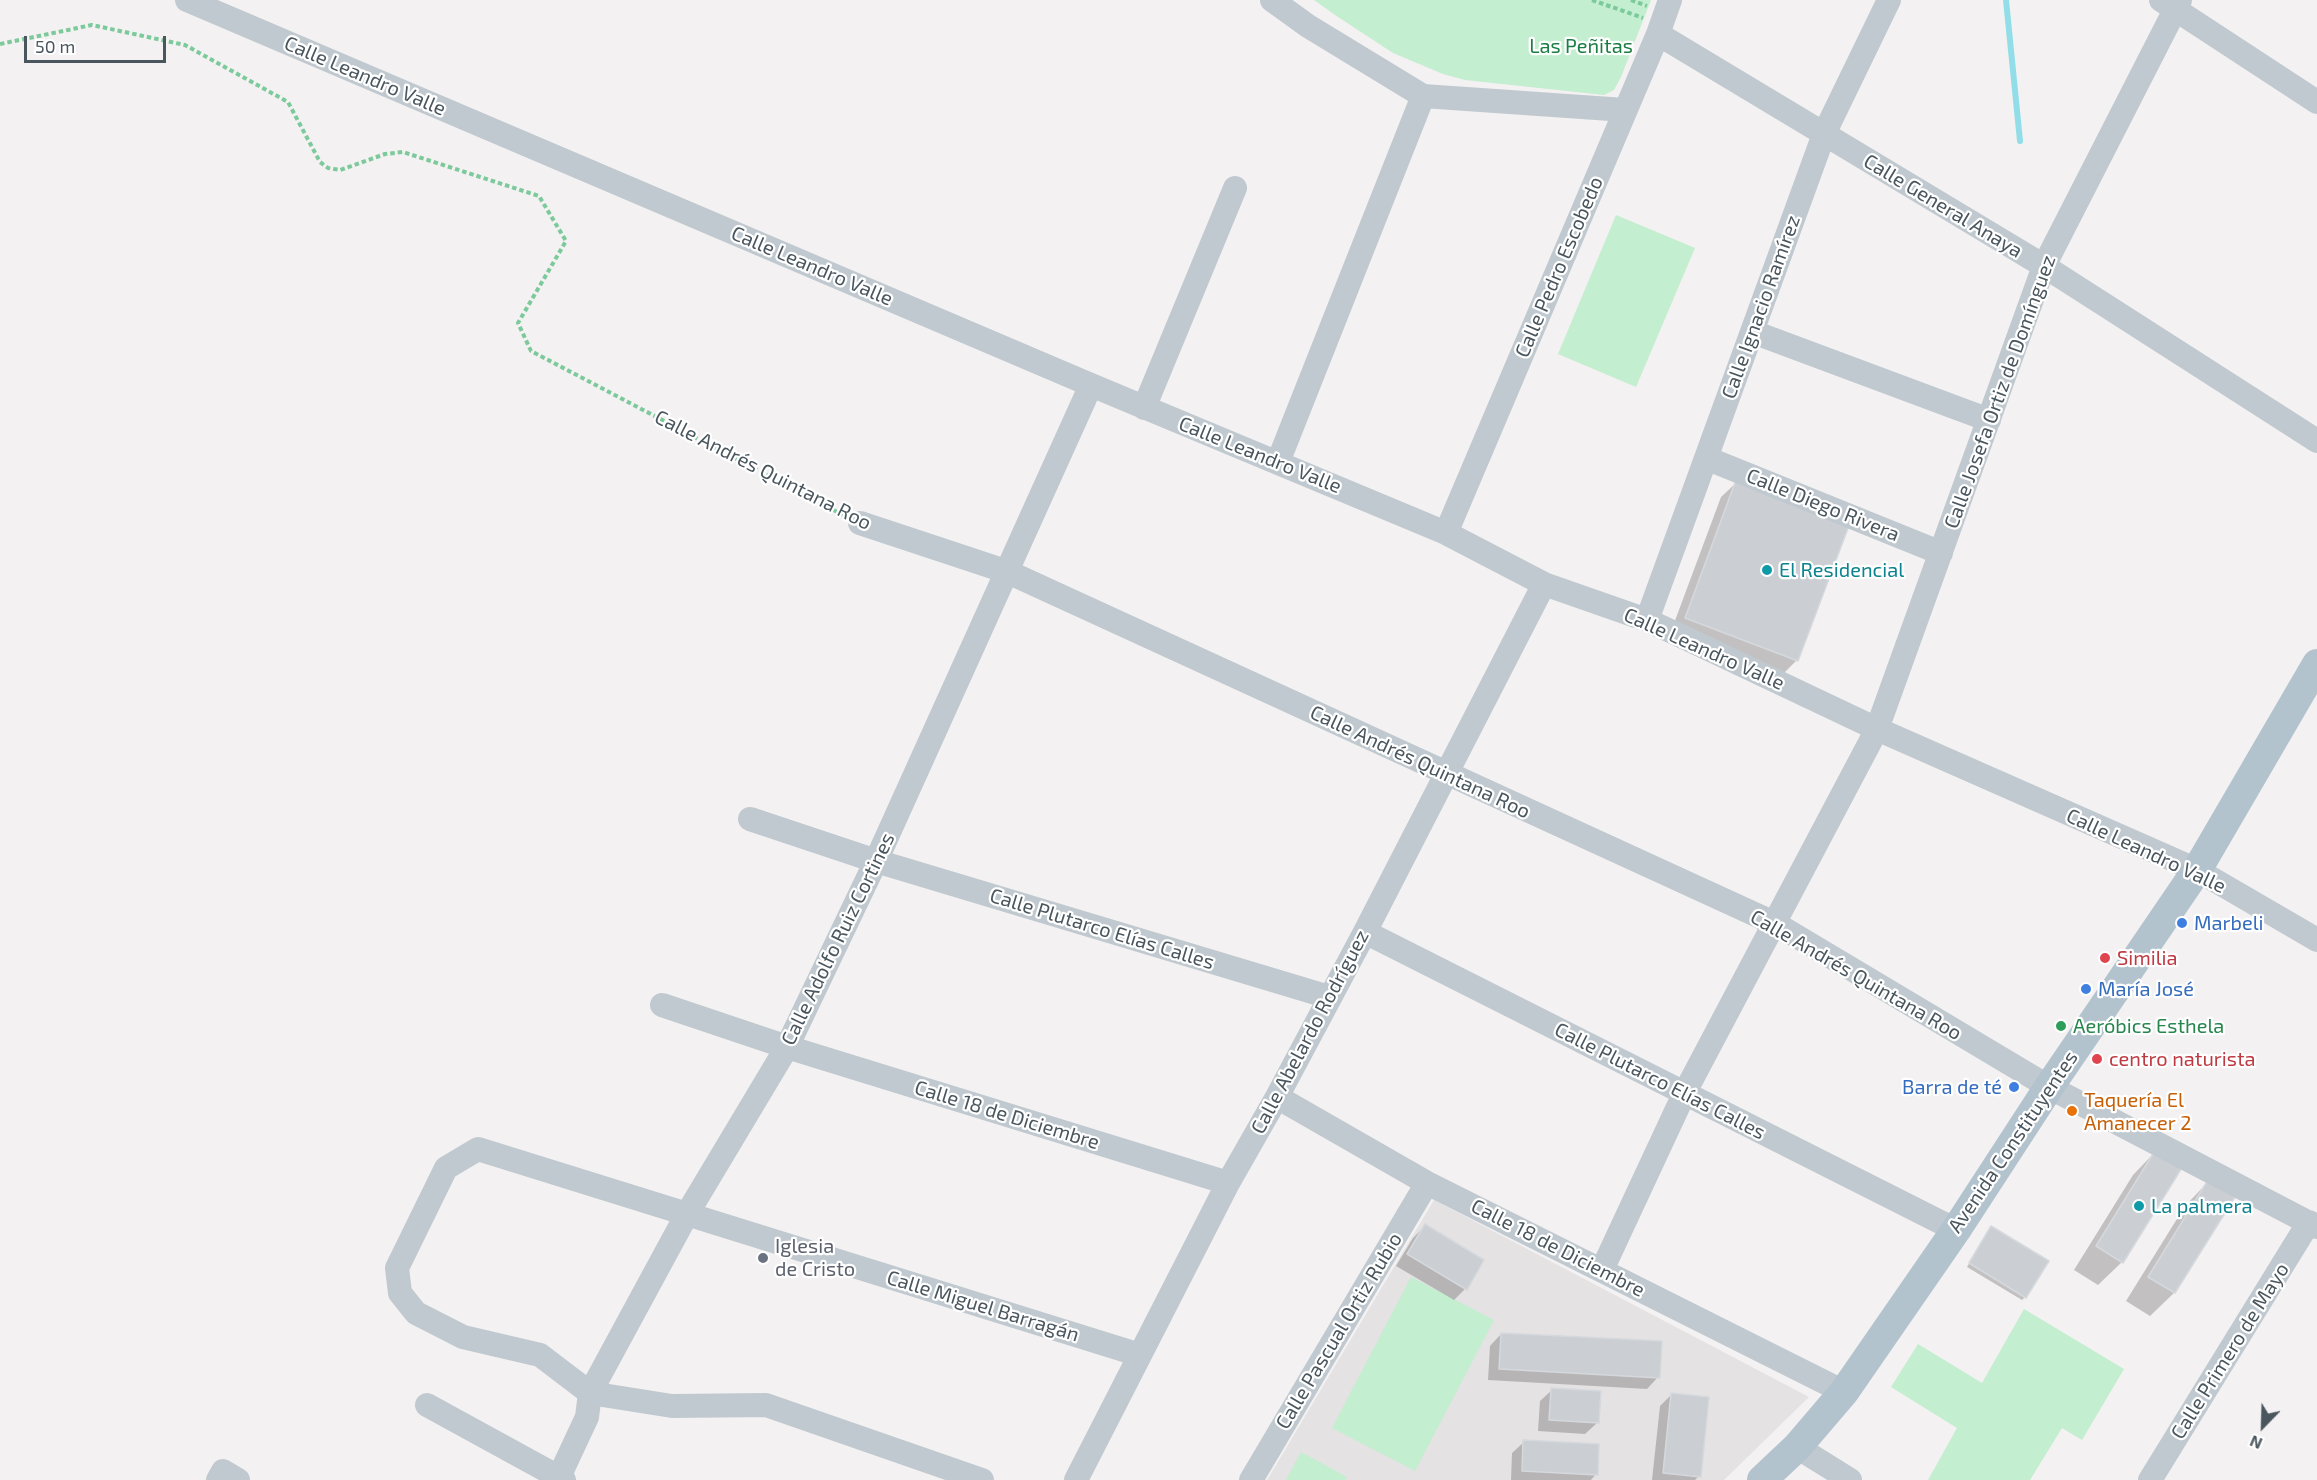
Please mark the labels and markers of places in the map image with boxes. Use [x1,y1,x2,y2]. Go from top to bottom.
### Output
place label: El Residencial [1779,558,1904,582]
marker: El Residencial [1760,563,1774,577]
place label: Marbeli [2194,911,2264,935]
marker: Marbeli [2175,916,2189,930]
place label: Similia [2117,946,2178,970]
marker: Similia [2098,951,2112,965]
place label: María José [2098,977,2194,1001]
marker: María José [2079,982,2093,996]
place label: Aeróbics Esthela [2073,1014,2224,1038]
marker: Aeróbics Esthela [2054,1019,2068,1033]
place label: centro naturista [2109,1047,2256,1071]
marker: centro naturista [2090,1052,2104,1066]
place label: Barra de té [1902,1075,2002,1099]
marker: Barra de té [2007,1080,2021,1094]
place label: Taquería El Amanecer 2 [2084,1088,2191,1135]
marker: Taquería El Amanecer 2 [2065,1104,2079,1118]
place label: La palmera [2151,1194,2252,1218]
marker: La palmera [2132,1199,2146,1213]
place label: Iglesia de Cristo [775,1234,855,1281]
marker: Iglesia de Cristo [756,1251,770,1265]

